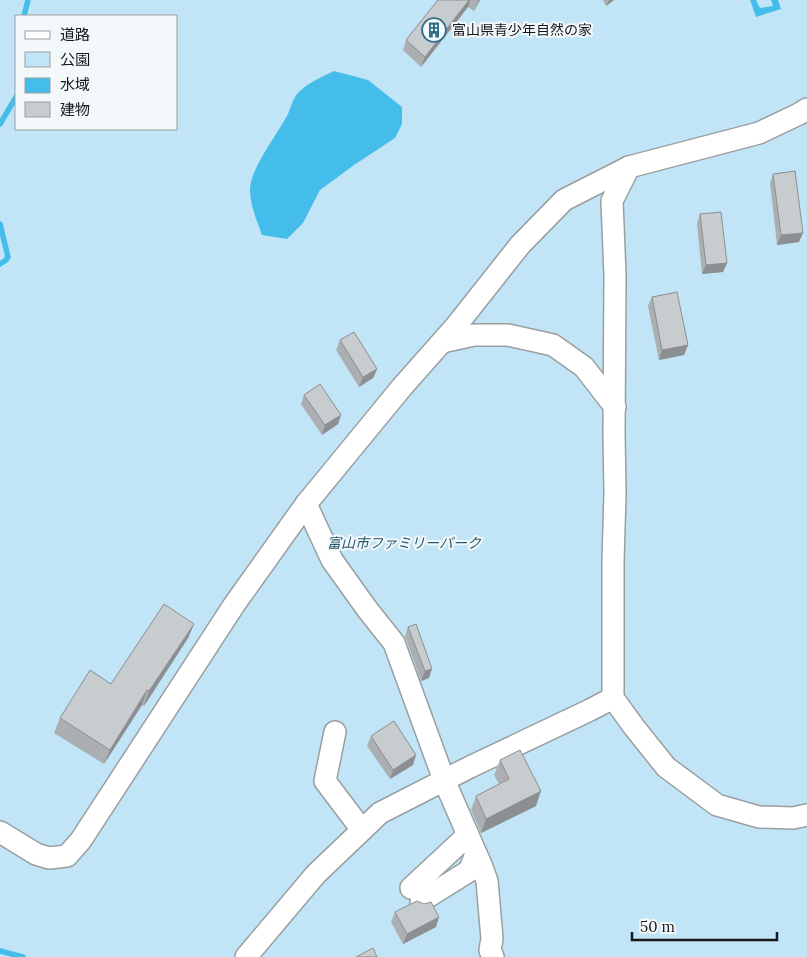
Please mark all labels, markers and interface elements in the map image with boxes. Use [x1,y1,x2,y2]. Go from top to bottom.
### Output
legend [15,15,178,130]
building icon: 富山県青少年自然の家 [421,17,447,43]
place label: 富山県青少年自然の家 [452,21,592,39]
text: 道路 [60,25,90,44]
text: 公園 [60,50,90,69]
text: 水域 [60,75,90,94]
text: 建物 [60,100,90,119]
park label: 富山市ファミリーパーク [327,534,482,552]
scale bar [632,910,777,942]
text: 50 m [640,917,675,936]

